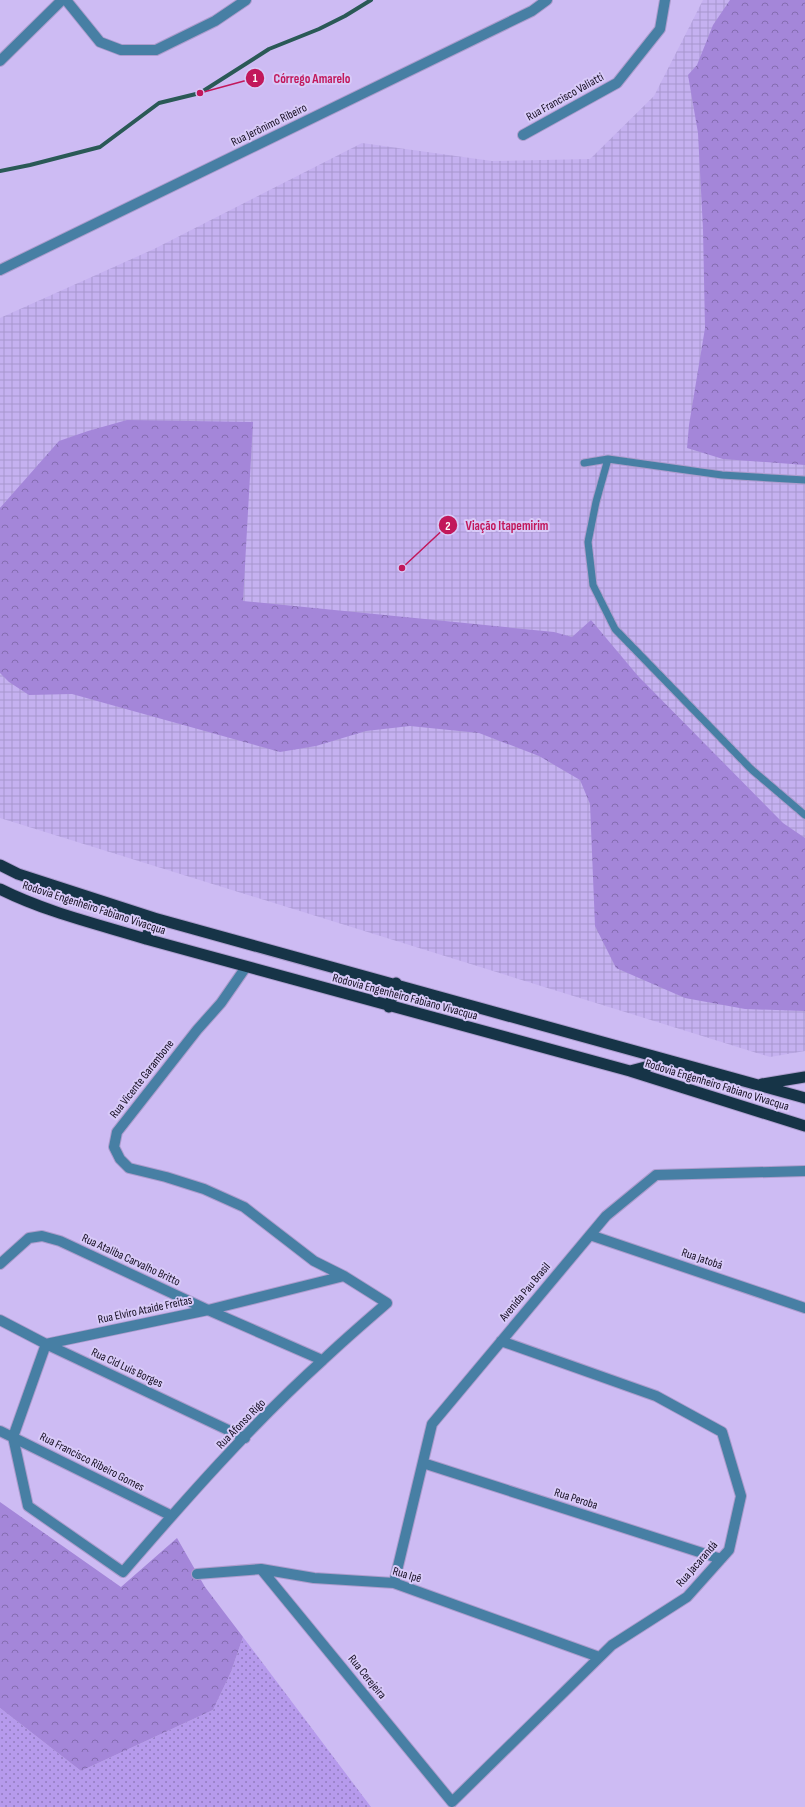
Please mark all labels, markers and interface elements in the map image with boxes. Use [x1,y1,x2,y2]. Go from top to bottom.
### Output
callout: Córrego Amarelo [245,66,358,91]
street label: Rua Francisco Valiatti [524,70,606,124]
text: 1 [253,71,258,86]
text: Córrego Amarelo [274,71,351,87]
street label: Rua Jerônimo Ribeiro [229,100,309,150]
callout: Viação Itapemirim [438,513,557,538]
text: Viação Itapemirim [466,518,549,534]
text: 2 [445,519,451,534]
street label: Rodovia Engenheiro Fabiano Vivacqua [20,878,168,938]
street label: Rodovia Engenheiro Fabiano Vivacqua [331,970,480,1024]
street label: Rua Vicente Garambone [107,1036,178,1121]
street label: Rodovia Engenheiro Fabiano Vivacqua [643,1056,791,1114]
street label: Rua Ataliba Carvalho Britto [79,1231,183,1289]
street label: Rua Jatobá [680,1245,725,1273]
street label: Avenida Pau Brasil [496,1260,554,1325]
street label: Rua Elviro Ataide Freitas [96,1293,194,1327]
street label: Rua Cid Luis Borges [89,1345,165,1391]
street label: Rua Afonso Rigo [213,1396,269,1452]
street label: Rua Francisco Ribeiro Gomes [37,1429,147,1495]
street label: Rua Peroba [552,1485,600,1513]
street label: Rua Jacarandá [673,1538,721,1590]
street label: Rua Ipê [391,1564,423,1586]
street label: Rua Cerejeira [345,1652,390,1703]

